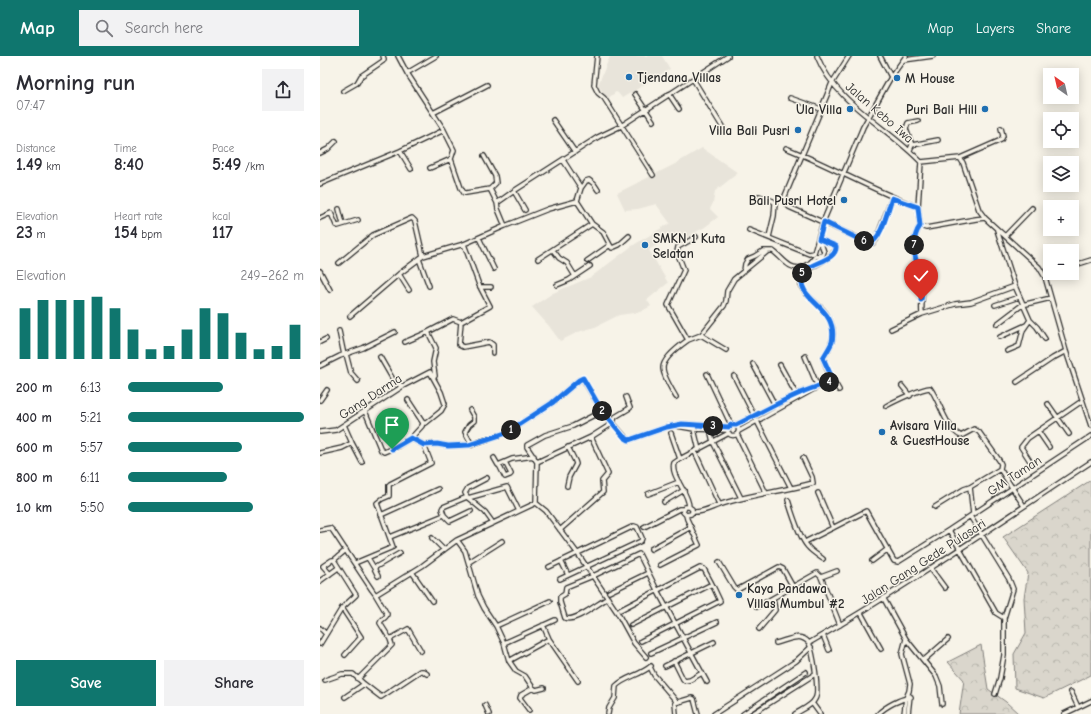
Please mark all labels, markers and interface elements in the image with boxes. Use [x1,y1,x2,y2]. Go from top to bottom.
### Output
search box [79,10,359,46]
text: Map [20,17,55,39]
icon: search [93,17,115,39]
text: Search here [125,19,203,37]
text: Map [927,20,954,37]
text: Layers [976,20,1014,37]
text: Share [1036,20,1071,37]
north arrow [1043,68,1079,104]
map controls [1043,68,1079,280]
button: share [262,69,304,111]
text: Morning run [16,70,135,96]
place label: Tjendana Villas [637,70,721,85]
place label: M House [905,71,955,86]
marker: Tjendana Villas [624,72,634,82]
marker: M House [892,73,902,83]
street label: Jalan Kebo Iwa [843,79,917,146]
text: 07:47 [16,98,45,113]
place label: Ula Villa [796,102,842,117]
place label: Puri Bali Hill [906,102,977,117]
marker: Ula Villa [845,104,855,114]
marker: Puri Bali Hill [980,104,990,114]
button: locate [1043,112,1079,148]
place label: Villa Bali Pusri [709,123,790,138]
marker: Villa Bali Pusri [793,125,803,135]
text: Distance [16,142,55,155]
text: Time [114,142,137,155]
text: Pace [212,142,234,155]
text: 1.49 [16,155,43,174]
text: 8:40 [114,155,144,174]
text: 5:49 [212,155,241,174]
button: layers [1043,156,1079,192]
text: km [43,160,61,173]
text: /km [241,160,264,173]
place label: Bali Pusri Hotel [749,193,836,208]
marker: Bali Pusri Hotel [839,195,849,205]
button: + [1043,200,1079,236]
text: Elevation [16,210,58,223]
text: Heart rate [114,210,163,223]
text: kcal [212,210,230,223]
text: 23 [16,223,33,242]
text: 154 [114,223,138,242]
text: 117 [212,223,233,242]
text: m [33,228,46,241]
text: bpm [138,228,162,241]
place label: SMKN 1 Kuta Selatan [653,231,725,261]
pin: 6 [854,231,874,251]
text: 6 [861,234,867,247]
pin: 7 [904,235,924,255]
text: 7 [912,238,916,251]
marker: SMKN 1 Kuta Selatan [640,240,650,250]
button: − [1043,244,1079,280]
pin [904,259,938,300]
pin: 5 [792,263,812,283]
icon: check [910,265,932,287]
text: 5 [799,266,805,279]
text: Elevation [16,268,66,283]
text: 249–262 m [241,268,304,283]
street label: Gang Darma [336,371,405,422]
pin: 4 [819,372,839,392]
text: 4 [826,375,832,388]
text: 200 m [16,380,52,395]
text: 6:13 [80,380,101,395]
pin: 2 [592,401,612,421]
text: 2 [599,404,605,417]
pin [375,408,409,449]
text: 400 m [16,410,52,425]
text: 5:21 [80,410,101,425]
icon: arrive [381,414,403,436]
pin: 3 [703,416,723,436]
place label: Avisara Villa & GuestHouse [890,418,970,448]
text: 3 [710,419,716,432]
pin: 1 [501,420,521,440]
text: 1 [509,423,513,436]
marker: Avisara Villa & GuestHouse [877,427,887,437]
text: 600 m [16,440,53,455]
text: 5:57 [80,440,103,455]
street label: GM Taman [984,452,1044,498]
text: 800 m [16,470,53,485]
text: 6:11 [80,470,100,485]
text: 1.0 km [16,500,52,515]
text: 5:50 [80,500,104,515]
street label: Jalan Gang Gede Pulasari [858,516,988,607]
place label: Kaya Pandawa Villas Mumbul #2 [747,581,845,611]
marker: Kaya Pandawa Villas Mumbul #2 [734,590,744,600]
button: Save [16,660,156,706]
button: Share [164,660,304,706]

